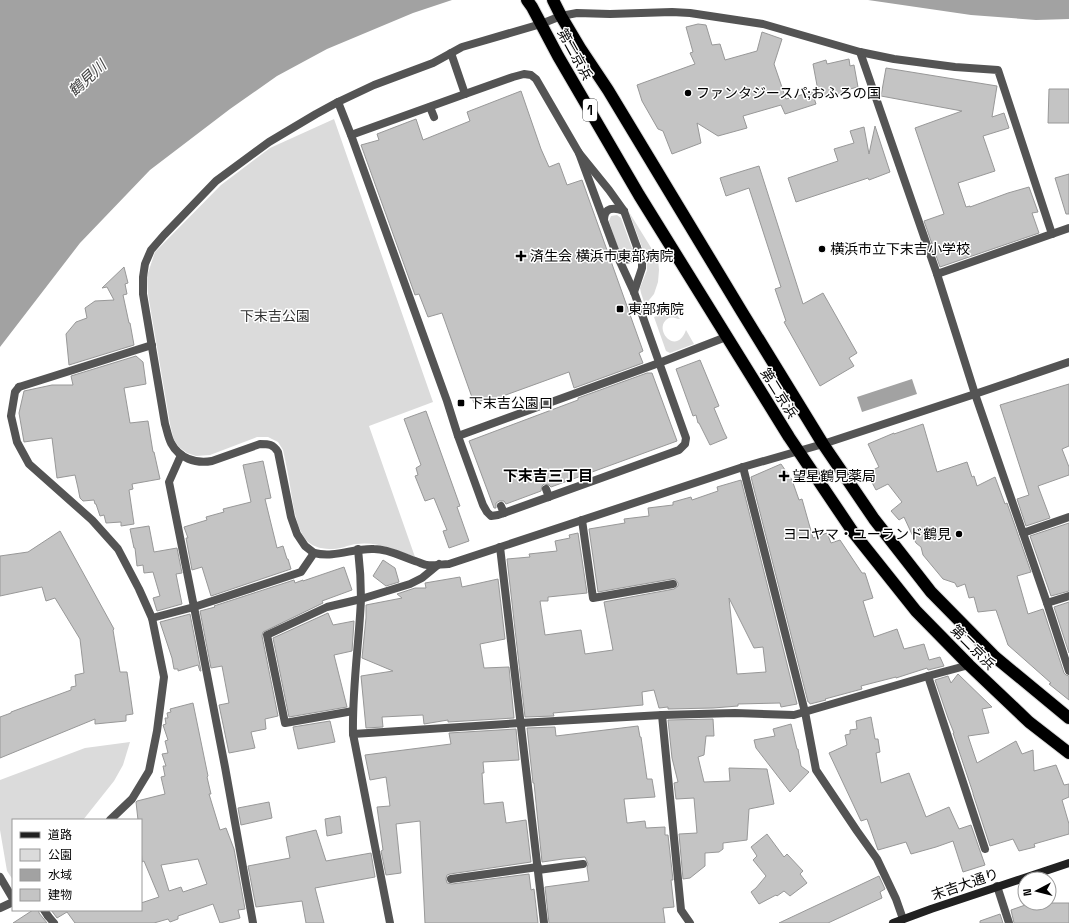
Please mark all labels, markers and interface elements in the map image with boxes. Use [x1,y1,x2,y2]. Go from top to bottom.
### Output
street label: 第二京浜 [554,25,596,83]
water label: 鶴見川 [64,54,111,100]
place label: ファンタジースパ;おふろの国 [696,84,881,102]
marker: ファンタジースパ;おふろの国 [683,88,693,98]
road number: 1 [583,99,597,121]
place label: 横浜市立下末吉小学校 [830,240,970,258]
marker: 横浜市立下末吉小学校 [817,244,827,254]
place label: 済生会 横浜市東部病院 [530,247,674,265]
marker: 済生会 横浜市東部病院 [515,250,527,262]
place label: 東部病院 [628,300,684,318]
marker: 東部病院 [615,304,625,314]
park label: 下末吉公園 [240,307,310,325]
street label: 第二京浜 [757,364,801,422]
place label: 下末吉公園口 [469,394,553,412]
marker: 下末吉公園口 [456,398,466,408]
district label: 下末吉三丁目 [503,466,593,485]
place label: 望星鶴見薬局 [792,467,876,485]
marker: 望星鶴見薬局 [779,471,789,481]
place label: ヨコヤマ・ユーランド鶴見 [783,525,951,543]
marker: ヨコヤマ・ユーランド鶴見 [954,529,964,539]
street label: 第二京浜 [947,621,999,673]
legend [12,819,142,911]
text: 道路 [48,827,72,843]
text: 公園 [48,847,72,863]
street label: 末吉大通り [929,864,1001,904]
text: 水域 [48,867,72,883]
north arrow [1017,871,1057,911]
text: 建物 [48,887,72,903]
text: N [1020,888,1034,897]

